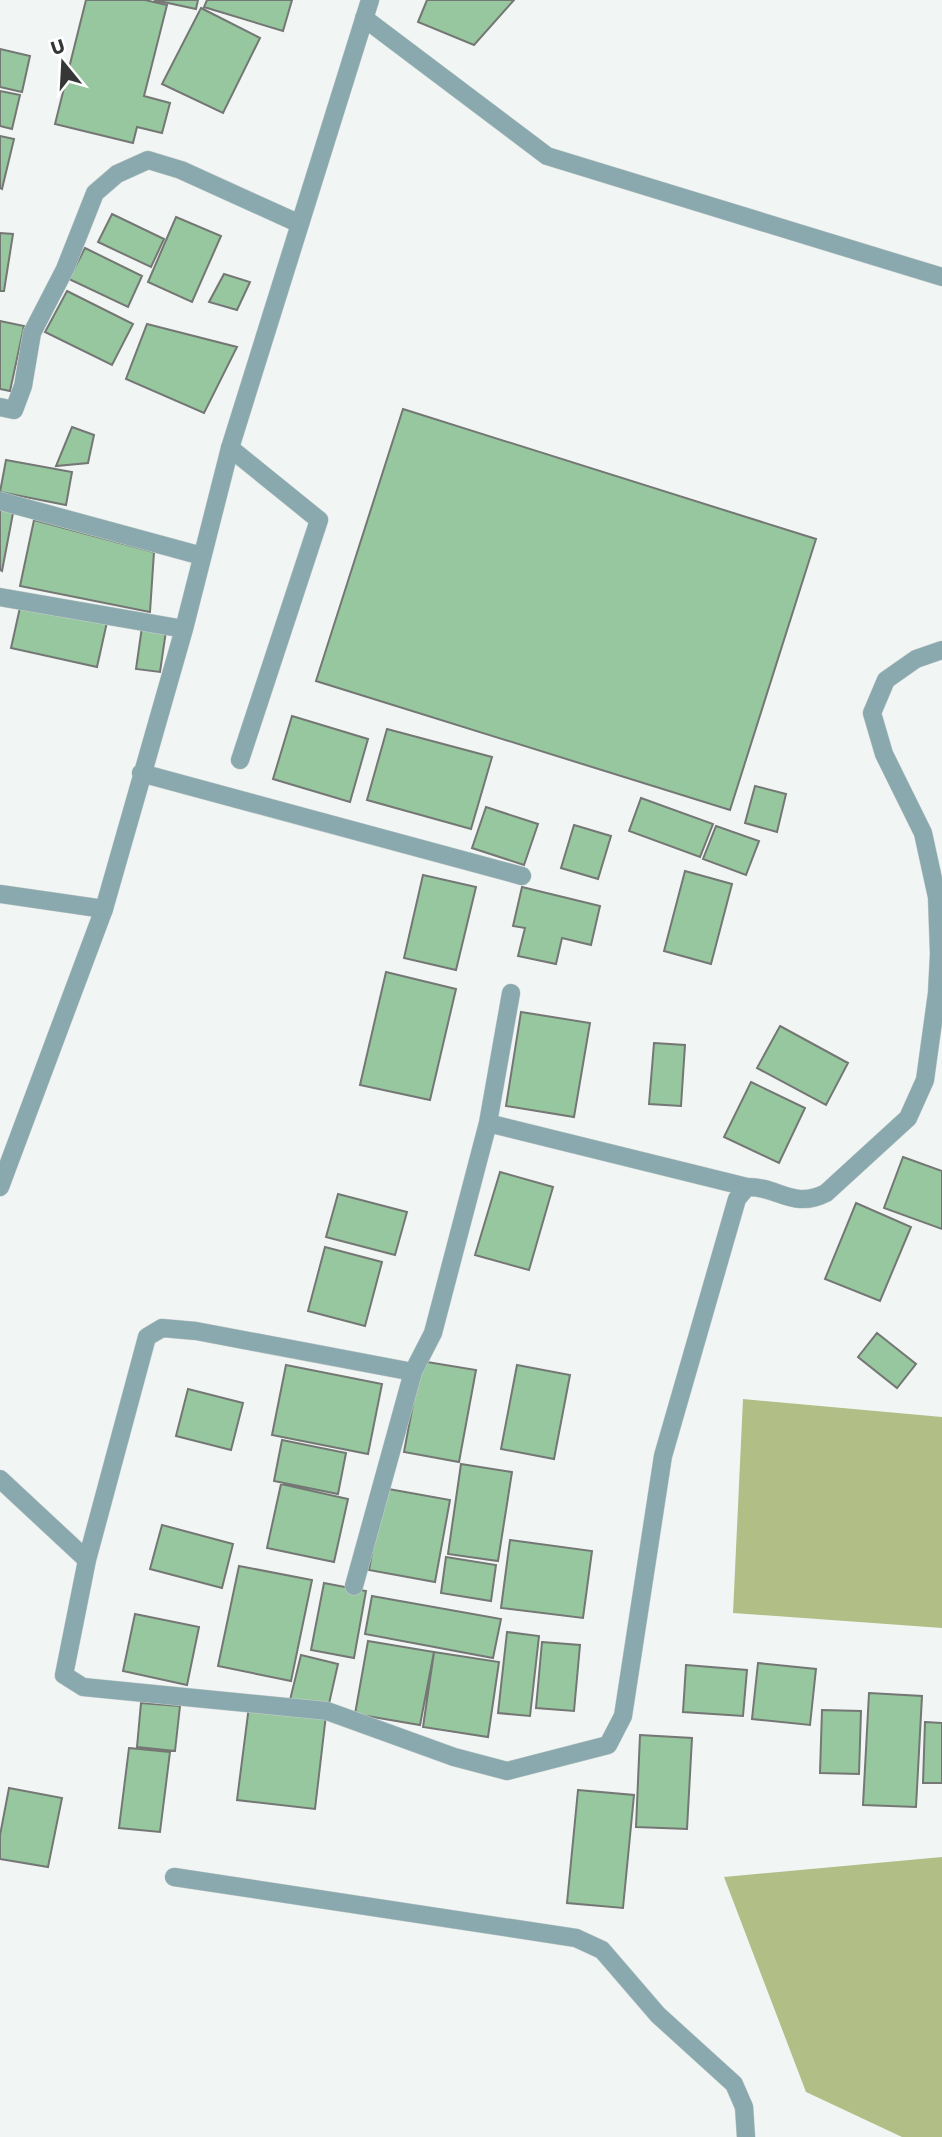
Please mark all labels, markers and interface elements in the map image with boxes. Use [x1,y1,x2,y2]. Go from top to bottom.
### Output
north arrow [28,28,98,98]
text: U [47,32,68,62]

